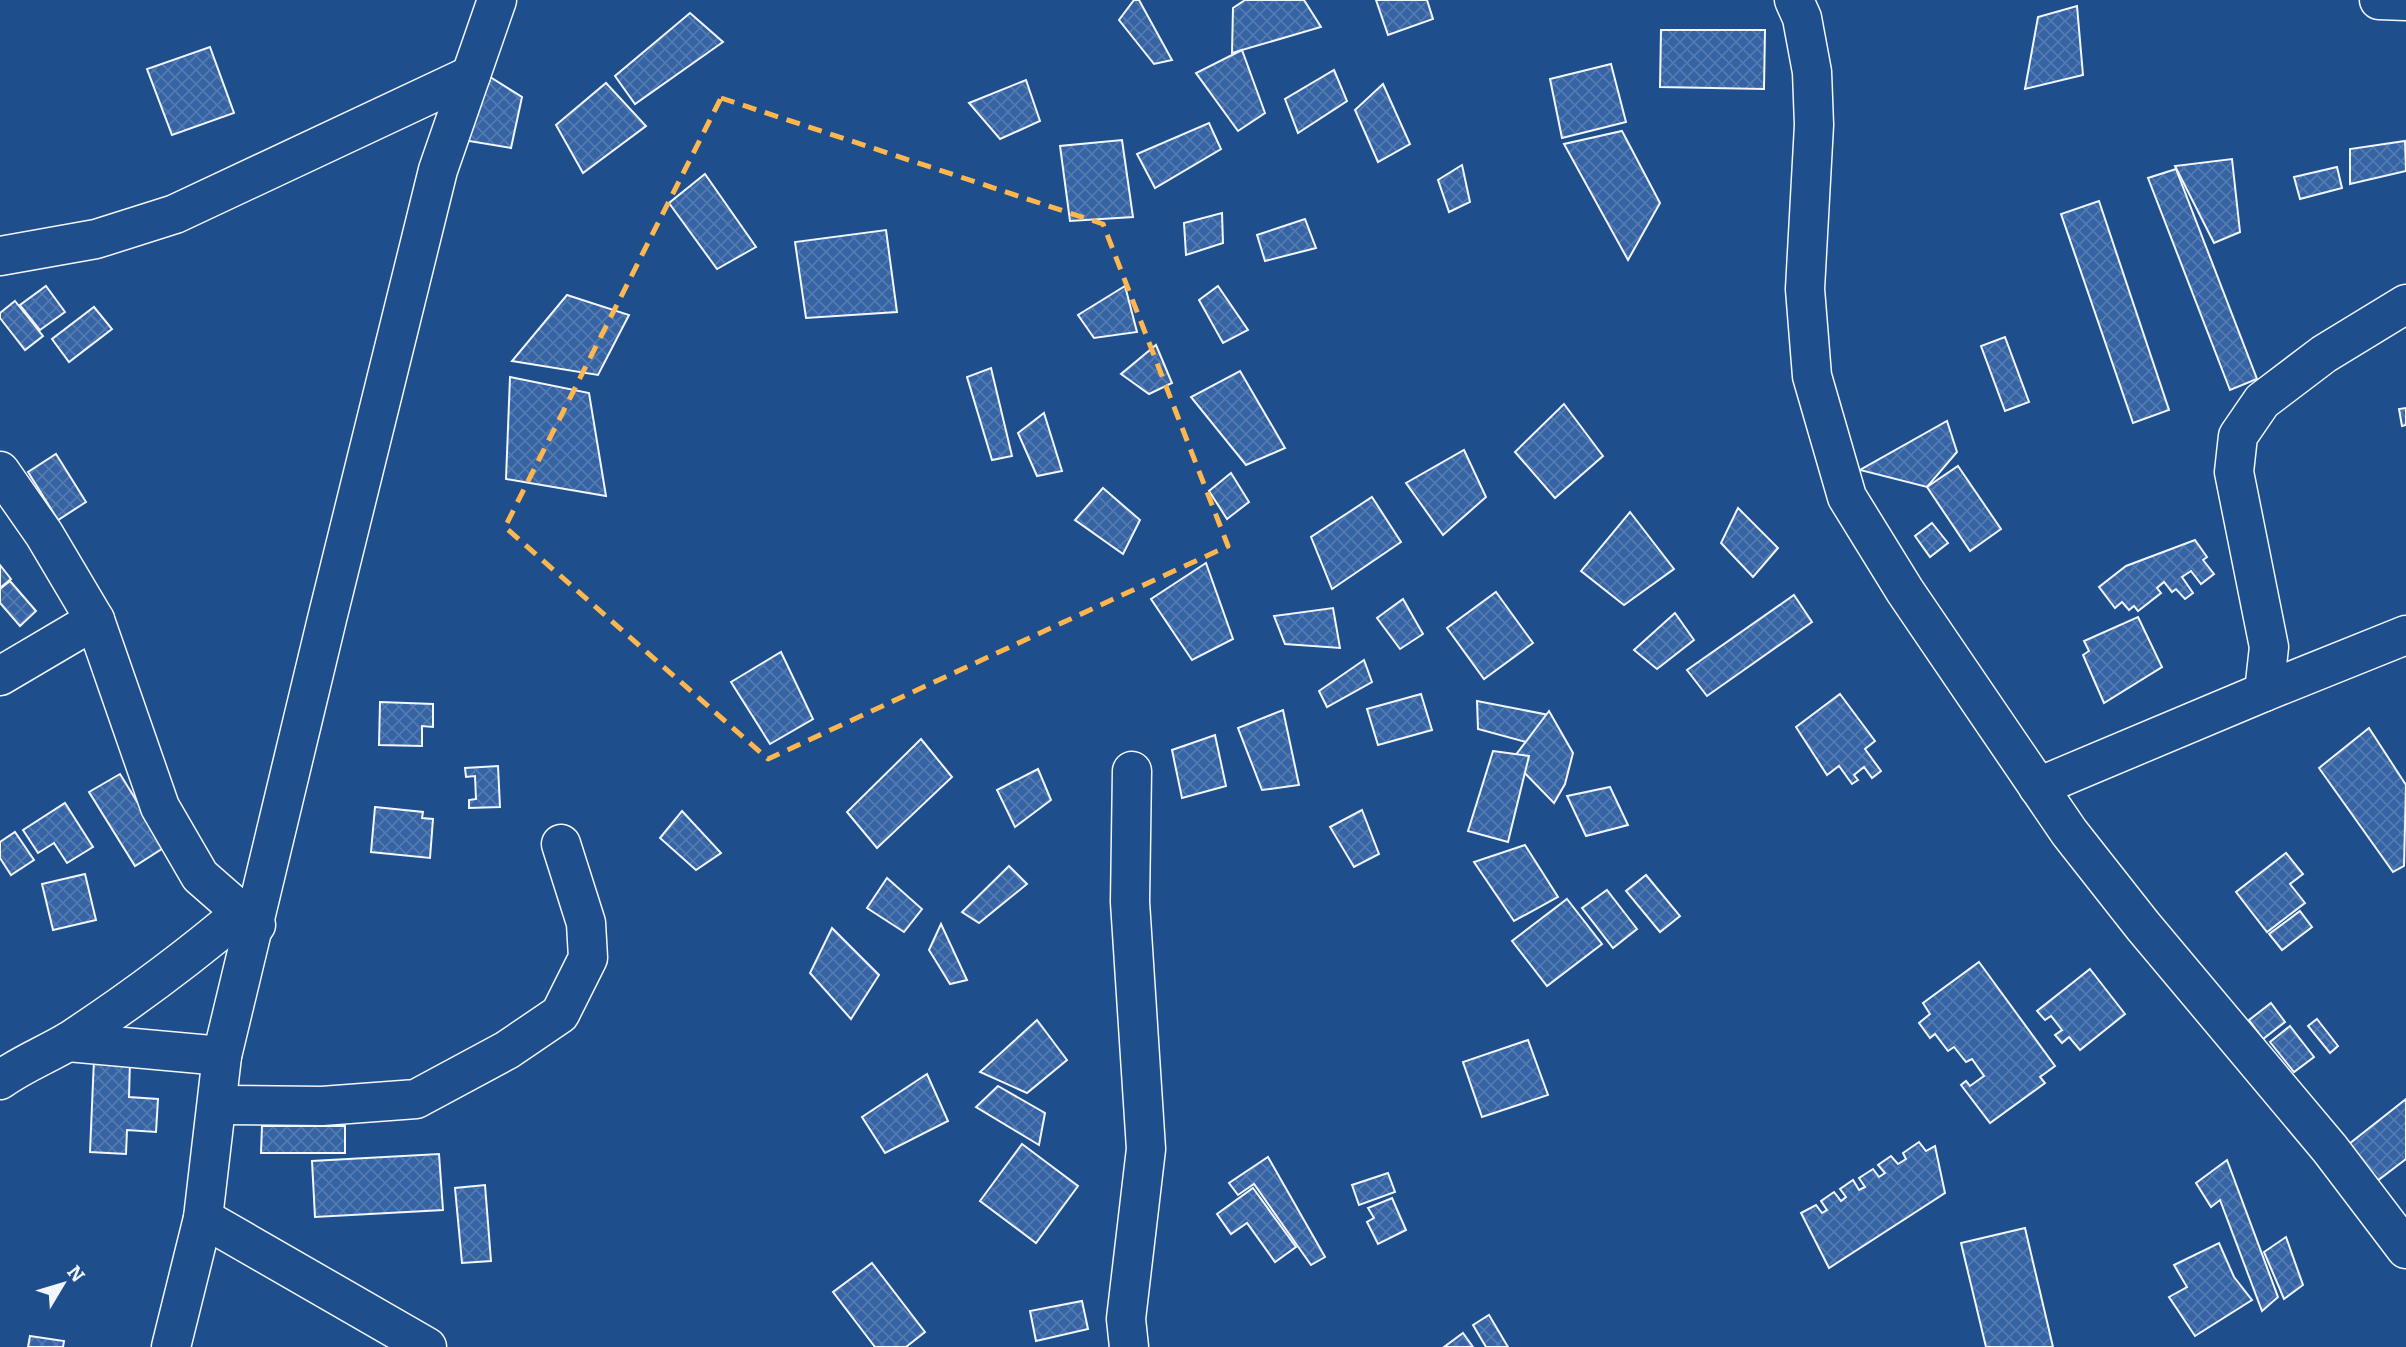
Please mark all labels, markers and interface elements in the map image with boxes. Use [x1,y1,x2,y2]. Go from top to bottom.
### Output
north arrow [28,1249,98,1319]
text: N [62,1261,90,1287]

